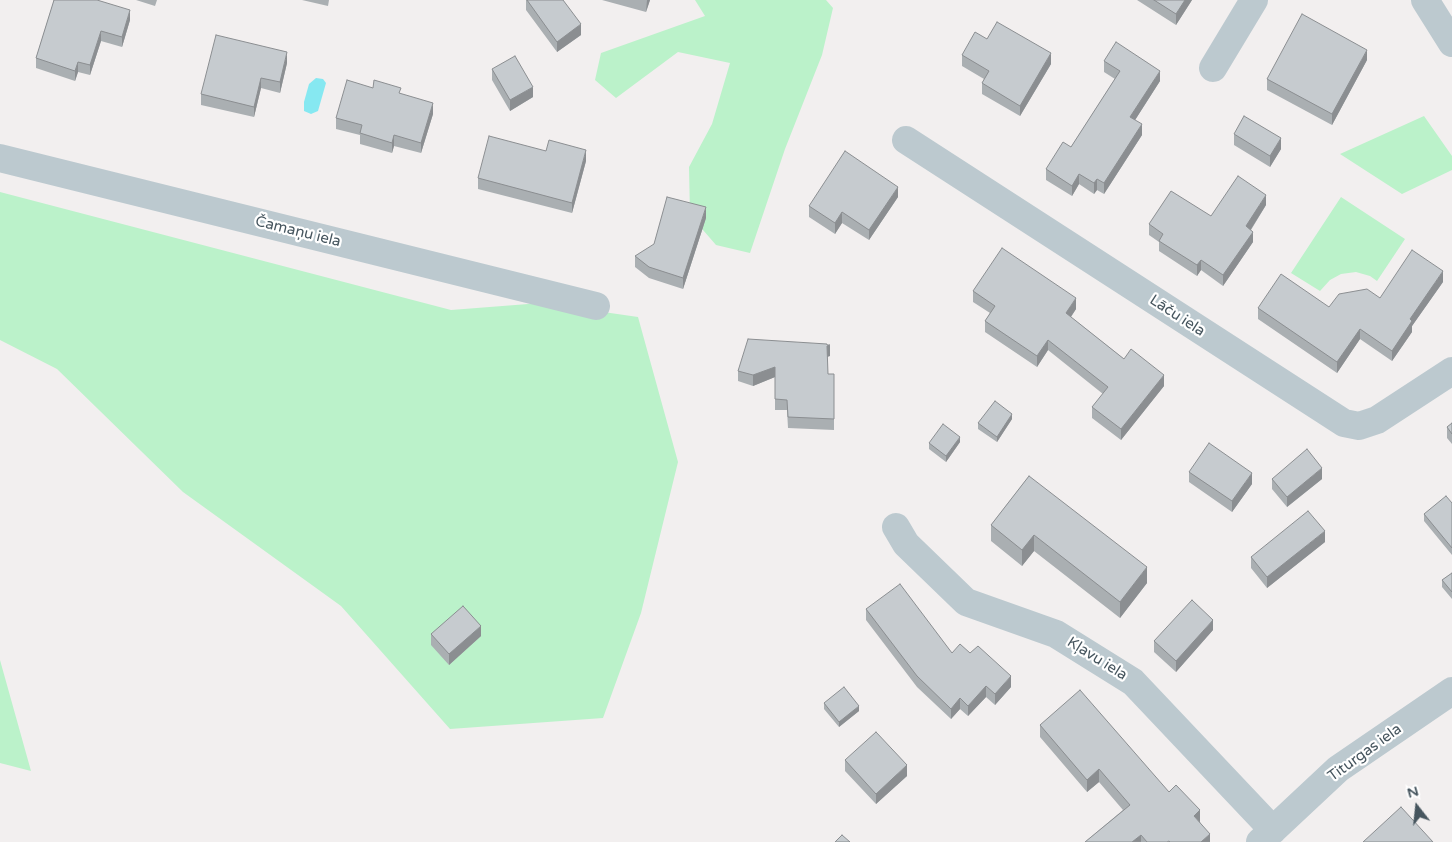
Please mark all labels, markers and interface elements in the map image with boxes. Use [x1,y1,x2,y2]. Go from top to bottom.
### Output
street label: Čamaņu iela [253,213,343,251]
street label: Lāču iela [1146,291,1208,341]
street label: Kļavu iela [1064,633,1130,685]
street label: Titurgas iela [1325,720,1405,786]
north arrow [1392,782,1442,832]
text: N [1405,782,1420,802]

